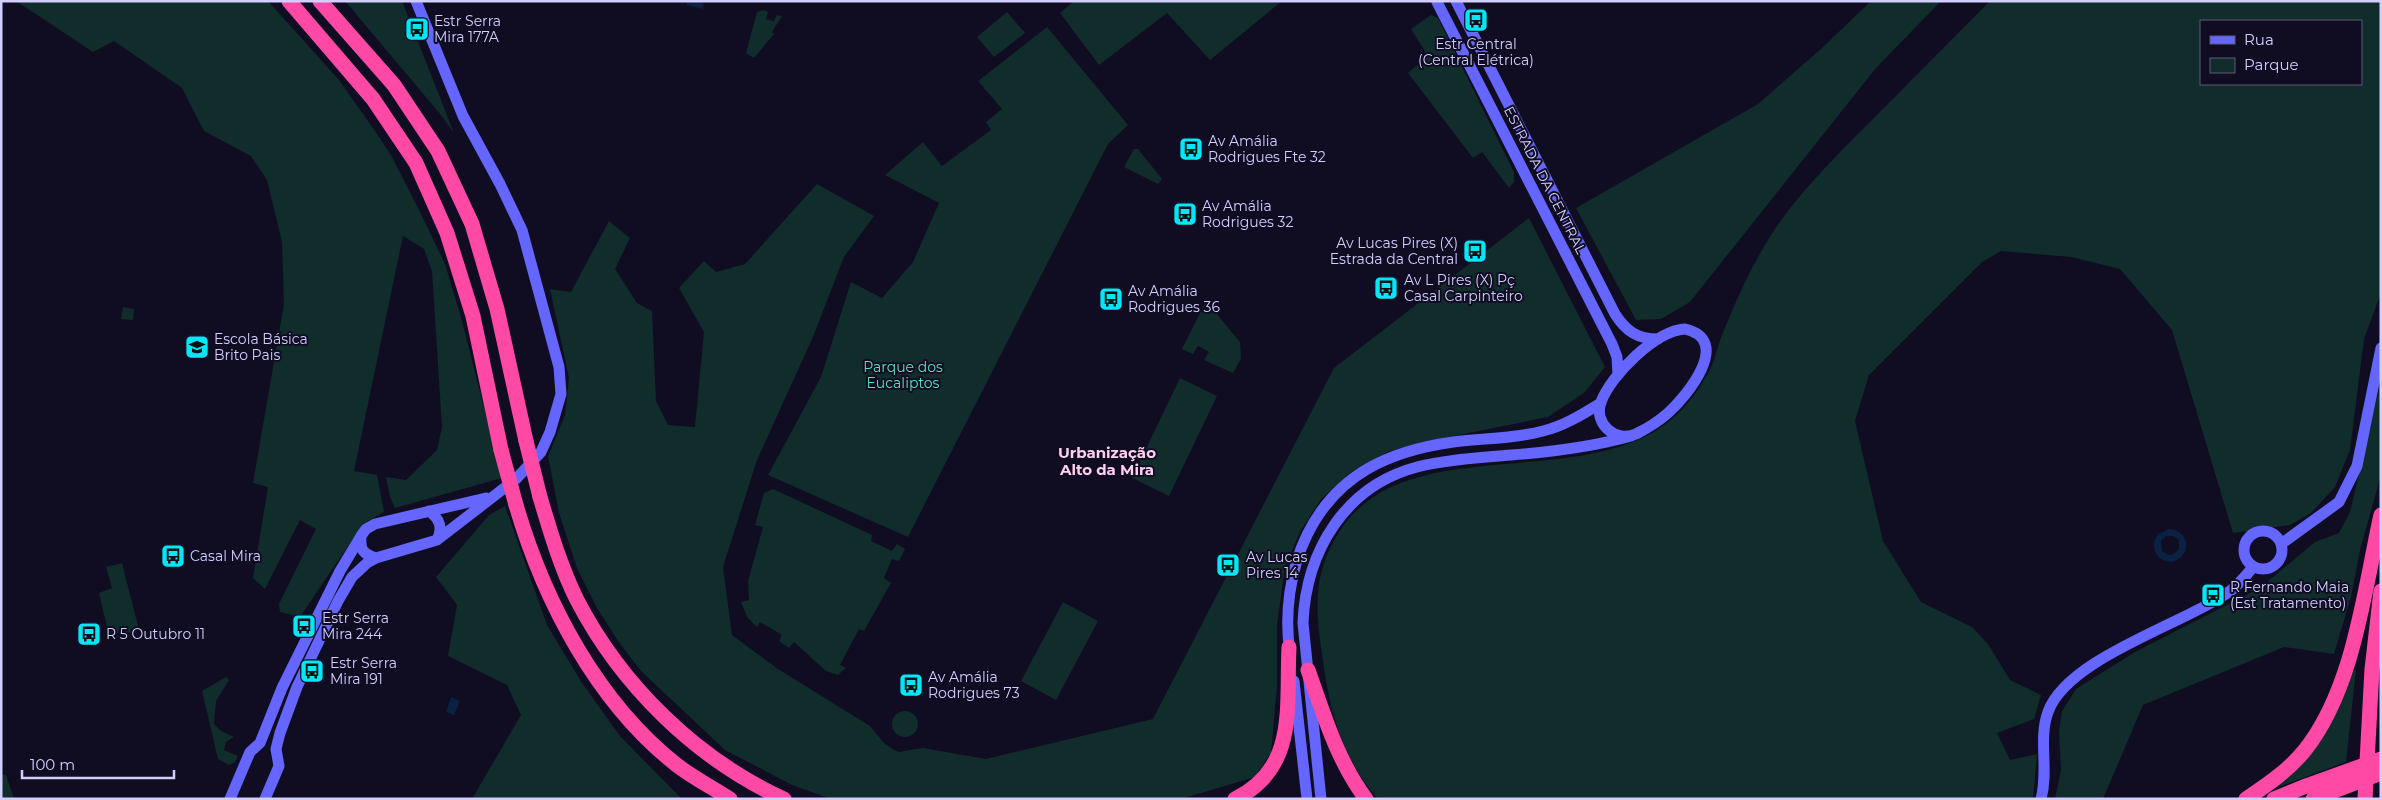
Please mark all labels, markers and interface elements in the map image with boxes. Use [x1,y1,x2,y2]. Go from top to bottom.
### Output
bus stop icon: Estr Central (Central Elétrica) [1463,7,1489,33]
place label: Estr Serra Mira 177A [434,12,501,46]
bus stop icon: Estr Serra Mira 177A [404,16,430,42]
legend [2200,20,2362,85]
text: Rua [2244,30,2274,49]
place label: Estr Central (Central Elétrica) [1418,35,1534,69]
text: Parque [2244,55,2299,74]
street label: ESTRADA DA CENTRAL [1500,103,1590,258]
place label: Av Amália Rodrigues Fte 32 [1208,132,1326,166]
bus stop icon: Av Amália Rodrigues Fte 32 [1178,136,1204,162]
place label: Av Amália Rodrigues 32 [1202,197,1293,231]
bus stop icon: Av Amália Rodrigues 32 [1172,201,1198,227]
place label: Av Lucas Pires (X) Estrada da Central [1330,234,1458,268]
bus stop icon: Av Lucas Pires (X) Estrada da Central [1462,238,1488,264]
place label: Av L Pires (X) Pç Casal Carpinteiro [1404,271,1523,305]
bus stop icon: Av L Pires (X) Pç Casal Carpinteiro [1373,275,1399,301]
place label: Av Amália Rodrigues 36 [1128,282,1221,316]
bus stop icon: Av Amália Rodrigues 36 [1098,286,1124,312]
place label: Escola Básica Brito Pais [214,330,308,364]
school or university icon: Escola Básica Brito Pais [184,334,210,360]
park label: Parque dos Eucaliptos [863,358,943,392]
district label: Urbanização Alto da Mira [1058,443,1156,479]
bus stop icon: Casal Mira [160,543,186,569]
place label: Casal Mira [190,547,261,565]
place label: Av Lucas Pires 14 [1246,548,1308,582]
bus stop icon: Av Lucas Pires 14 [1215,552,1241,578]
place label: R Fernando Maia (Est Tratamento) [2230,578,2349,612]
bus stop icon: R Fernando Maia (Est Tratamento) [2200,582,2226,608]
place label: Estr Serra Mira 244 [322,609,389,643]
bus stop icon: Estr Serra Mira 244 [291,613,317,639]
bus stop icon: R 5 Outubro 11 [76,621,102,647]
place label: R 5 Outubro 11 [106,625,205,643]
place label: Estr Serra Mira 191 [330,654,397,688]
bus stop icon: Estr Serra Mira 191 [299,658,325,684]
place label: Av Amália Rodrigues 73 [928,668,1020,702]
bus stop icon: Av Amália Rodrigues 73 [898,672,924,698]
scale bar [22,748,175,780]
text: 100 m [30,755,75,774]

